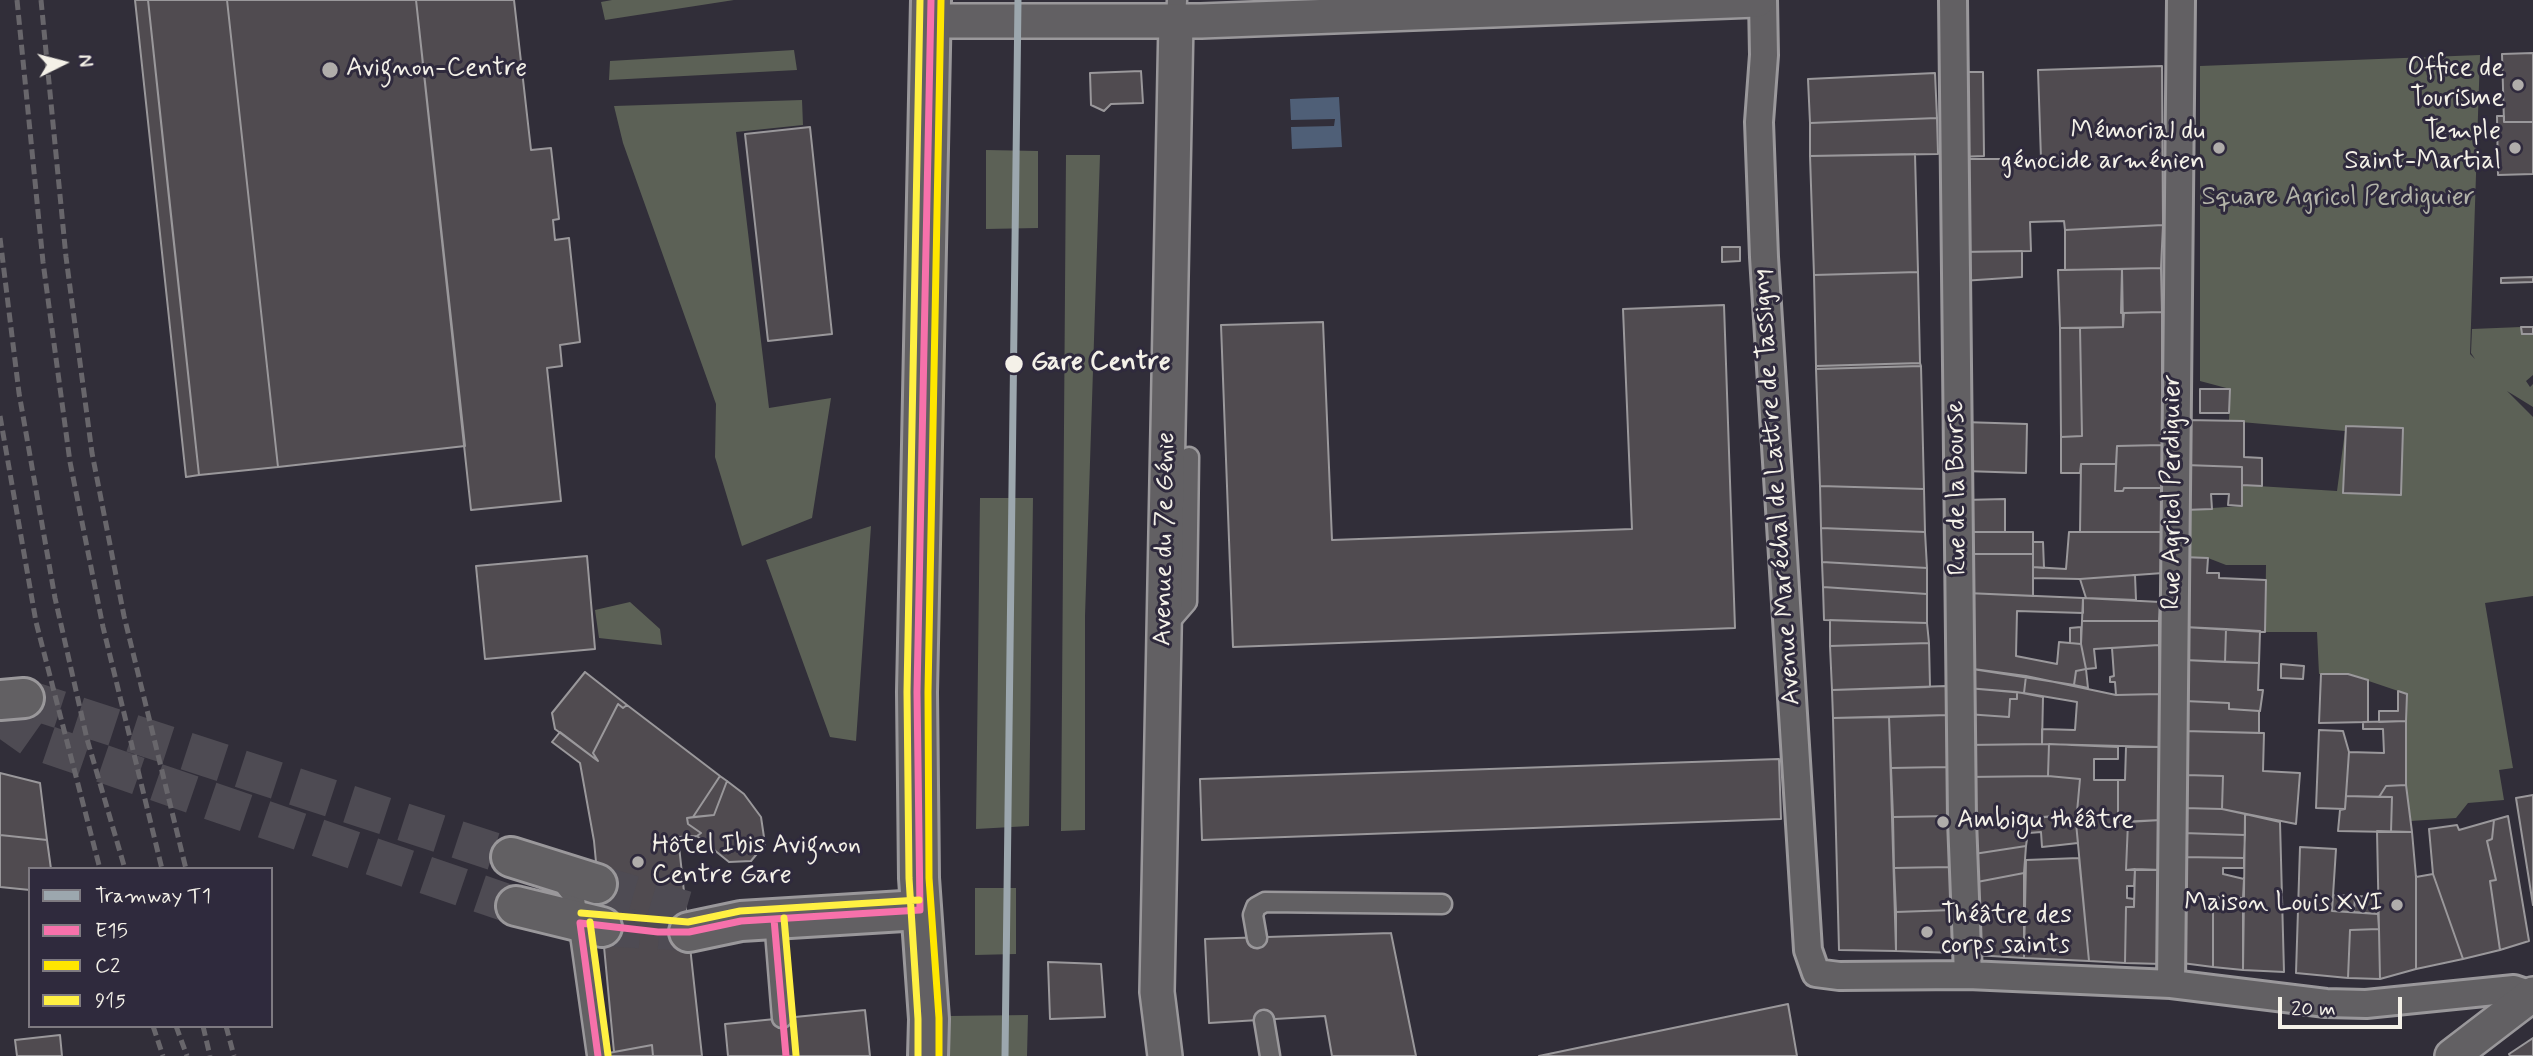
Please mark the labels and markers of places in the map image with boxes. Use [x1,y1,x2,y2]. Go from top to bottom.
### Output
place label: Avignon-Centre [346,54,527,86]
place label: Office de Tourisme [2407,54,2504,116]
marker: Avignon-Centre [320,60,340,80]
marker: Office de Tourisme [2510,77,2526,93]
place label: Mémorial du génocide arménien [2001,117,2205,178]
place label: Temple Saint-Martial [2344,117,2501,178]
marker: Mémorial du génocide arménien [2211,140,2227,156]
marker: Temple Saint-Martial [2507,140,2523,156]
place label: Gare Centre [1031,348,1171,380]
marker: Gare Centre [1003,353,1025,375]
place label: Ambigu théâtre [1957,806,2134,838]
marker: Ambigu théâtre [1935,814,1951,830]
place label: Hôtel Ibis Avignon Centre Gare [652,831,861,892]
marker: Hôtel Ibis Avignon Centre Gare [630,854,646,870]
place label: Maison Louis XVI [2184,889,2383,921]
marker: Maison Louis XVI [2389,897,2405,913]
place label: Théâtre des corps saints [1941,901,2072,962]
marker: Théâtre des corps saints [1919,924,1935,940]

